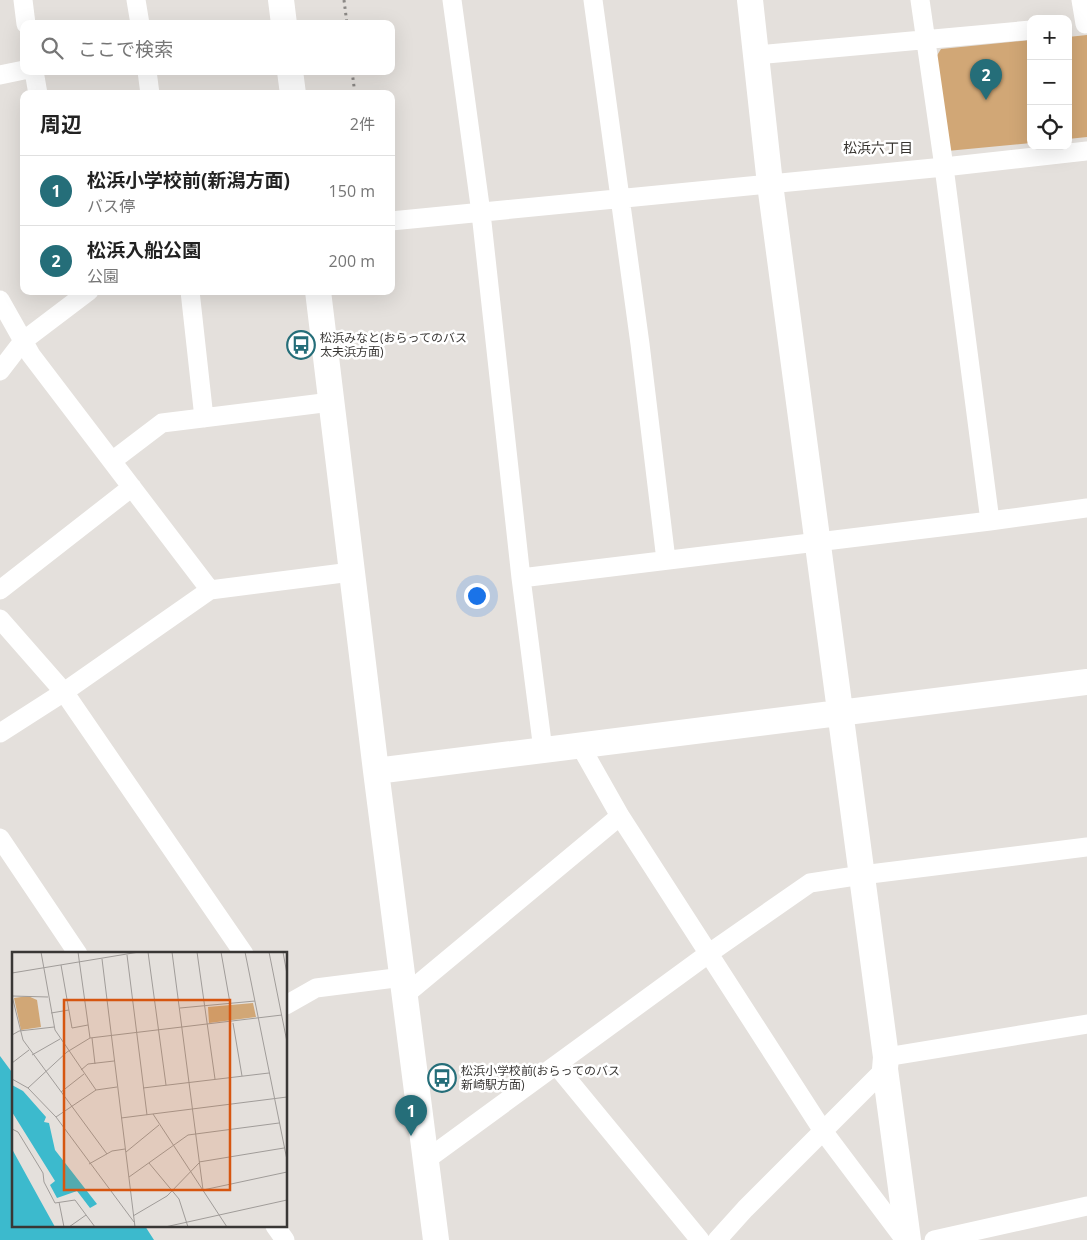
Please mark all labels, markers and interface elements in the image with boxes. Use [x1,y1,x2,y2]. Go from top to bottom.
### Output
map controls [1027,15,1072,150]
button: + [1027,15,1072,60]
search box [20,20,395,75]
icon: search [38,34,66,62]
text: ここで検索 [78,36,173,62]
pin: 2 [970,59,1002,100]
button: − [1027,60,1072,105]
button: locate [1027,105,1072,150]
text: 周辺 [40,110,82,138]
text: 2件 [350,113,375,135]
district label: 松浜六丁目 [843,138,913,157]
text: 松浜小学校前(新潟方面) [87,167,290,193]
text: 1 [51,180,61,202]
text: 150 m [329,180,375,202]
text: バス停 [87,195,135,217]
text: 松浜入船公園 [87,237,201,263]
text: 2 [51,250,61,272]
text: 200 m [329,250,375,272]
text: 公園 [87,265,119,287]
place label: 松浜みなと(おらってのバス 太夫浜方面) [320,329,467,360]
bus stop icon: 松浜みなと(おらってのバス 太夫浜方面) [286,330,316,360]
your location [464,583,490,609]
inset map [12,952,288,1228]
place label: 松浜小学校前(おらってのバス 新崎駅方面) [461,1062,620,1093]
bus stop icon: 松浜小学校前(おらってのバス 新崎駅方面) [427,1063,457,1093]
pin: 1 [395,1095,427,1136]

